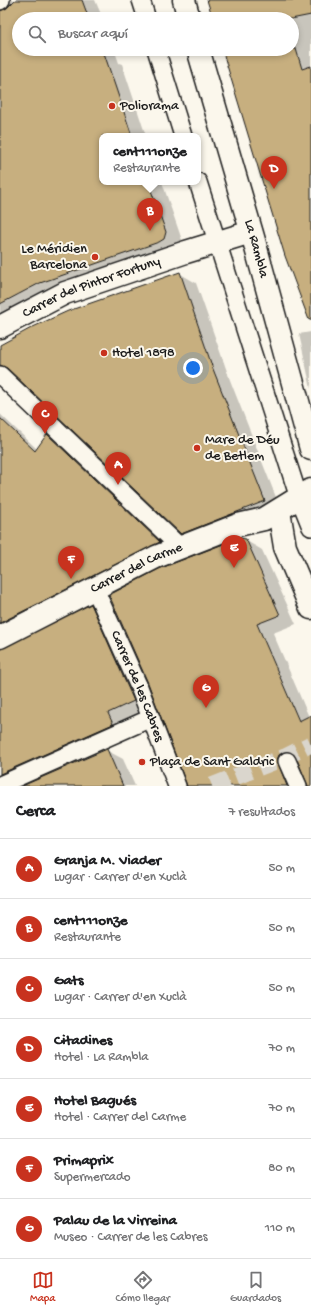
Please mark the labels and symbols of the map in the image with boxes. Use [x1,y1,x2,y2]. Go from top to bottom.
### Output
place label: Poliorama [119,98,180,115]
marker: Poliorama [107,101,117,111]
pin: D [261,156,287,189]
pin: B [137,198,163,231]
street label: La Rambla [240,218,273,281]
place label: Le Méridien Barcelona [21,241,88,274]
marker: Le Méridien Barcelona [90,252,100,262]
street label: Carrer del Pintor Fortuny [20,253,163,322]
place label: Hotel 1898 [112,345,175,362]
marker: Hotel 1898 [99,348,109,358]
your location [183,358,203,378]
pin: C [32,401,58,434]
place label: Mare de Déu de Betlem [205,432,280,465]
marker: Mare de Déu de Betlem [192,443,202,453]
pin: A [105,452,131,485]
pin: E [221,535,247,568]
street label: Carrer del Carme [88,539,186,598]
pin: F [58,546,84,579]
street label: Carrer de les Cabres [106,628,168,745]
pin: G [193,675,219,708]
place label: Plaça de Sant Galdric [149,754,275,771]
marker: Plaça de Sant Galdric [137,757,147,767]

